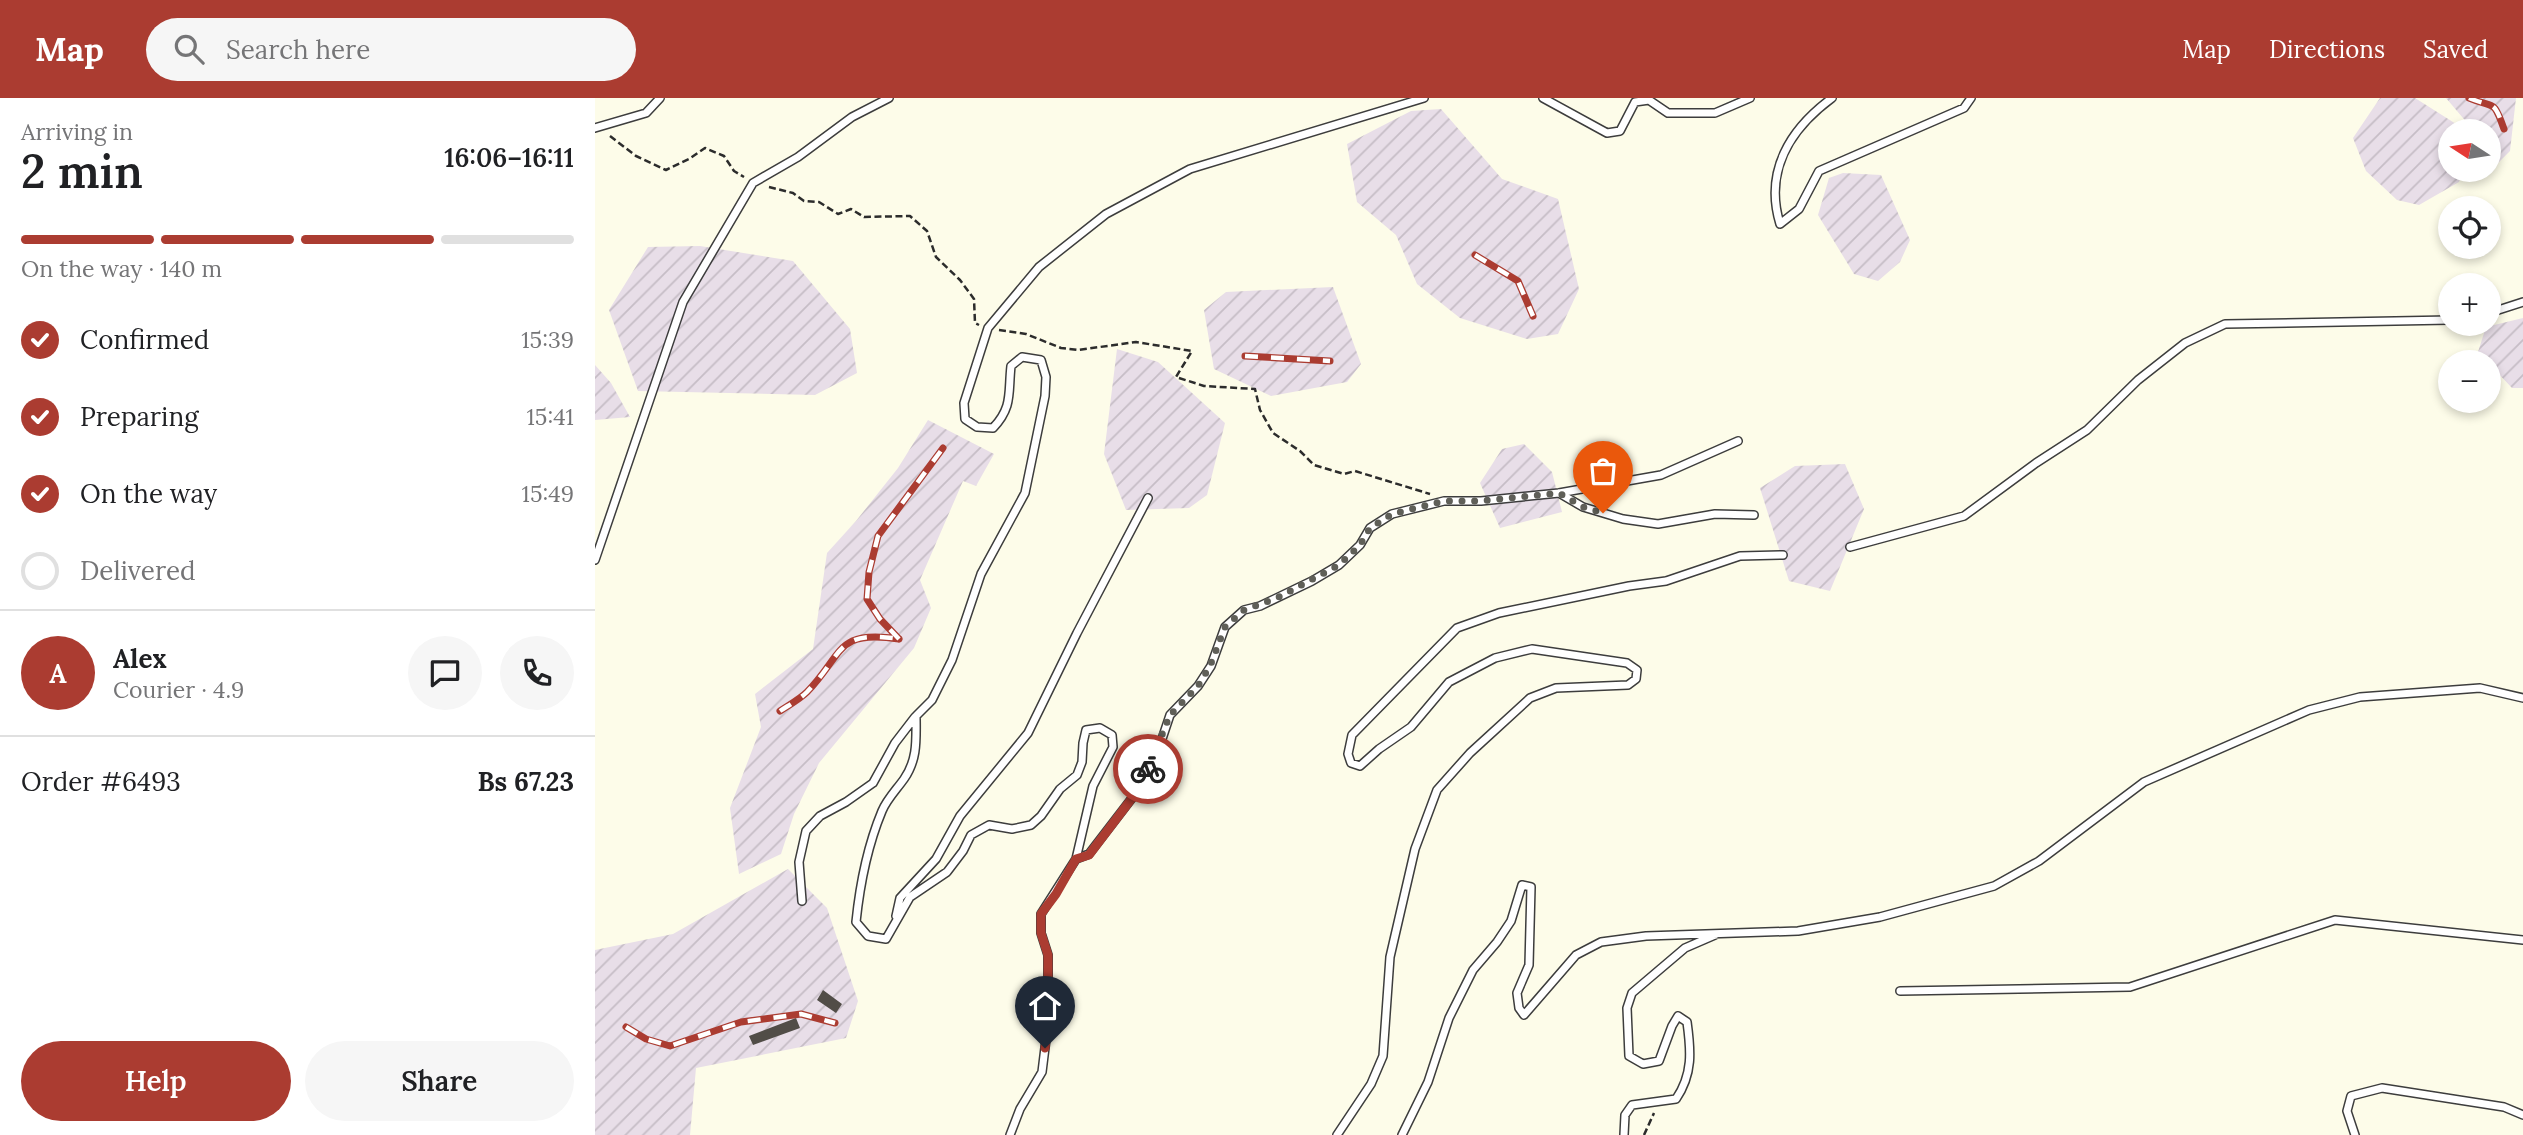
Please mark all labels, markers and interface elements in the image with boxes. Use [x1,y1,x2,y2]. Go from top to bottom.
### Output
search box [146,18,636,81]
text: Map [35,28,104,70]
icon: search [170,30,208,68]
text: Search here [226,33,370,66]
text: Map [2182,34,2231,65]
text: Directions [2269,34,2385,65]
text: Saved [2423,34,2488,65]
text: Arriving in [21,117,133,146]
north arrow [2438,119,2501,182]
map controls [2438,119,2501,413]
text: 16:06–16:11 [444,141,574,174]
text: 2 min [21,142,143,201]
button: locate [2438,196,2501,259]
text: On the way · 140 m [21,254,222,283]
button: + [2438,273,2501,336]
icon: check [21,321,59,359]
text: Confirmed [80,323,209,356]
text: 15:39 [521,325,574,354]
button: − [2438,350,2501,413]
icon: check [21,398,59,436]
text: Preparing [80,400,199,433]
text: 15:41 [527,402,574,431]
pin [1573,441,1633,513]
icon: bag [1584,452,1622,490]
icon: check [21,475,59,513]
text: On the way [80,477,217,510]
text: 15:49 [522,479,574,508]
text: Delivered [80,554,196,587]
button: chat [408,636,482,710]
button: phone [500,636,574,710]
text: Alex [113,642,167,675]
text: A [49,657,67,690]
text: Courier · 4.9 [113,675,244,704]
courier [1113,734,1183,804]
icon: bike [1129,750,1167,788]
text: Order #6493 [21,765,181,798]
text: Bs 67.23 [477,765,574,798]
pin [1015,976,1075,1048]
icon: home [1026,987,1064,1025]
button: Help [21,1041,291,1121]
button: Share [305,1041,574,1121]

